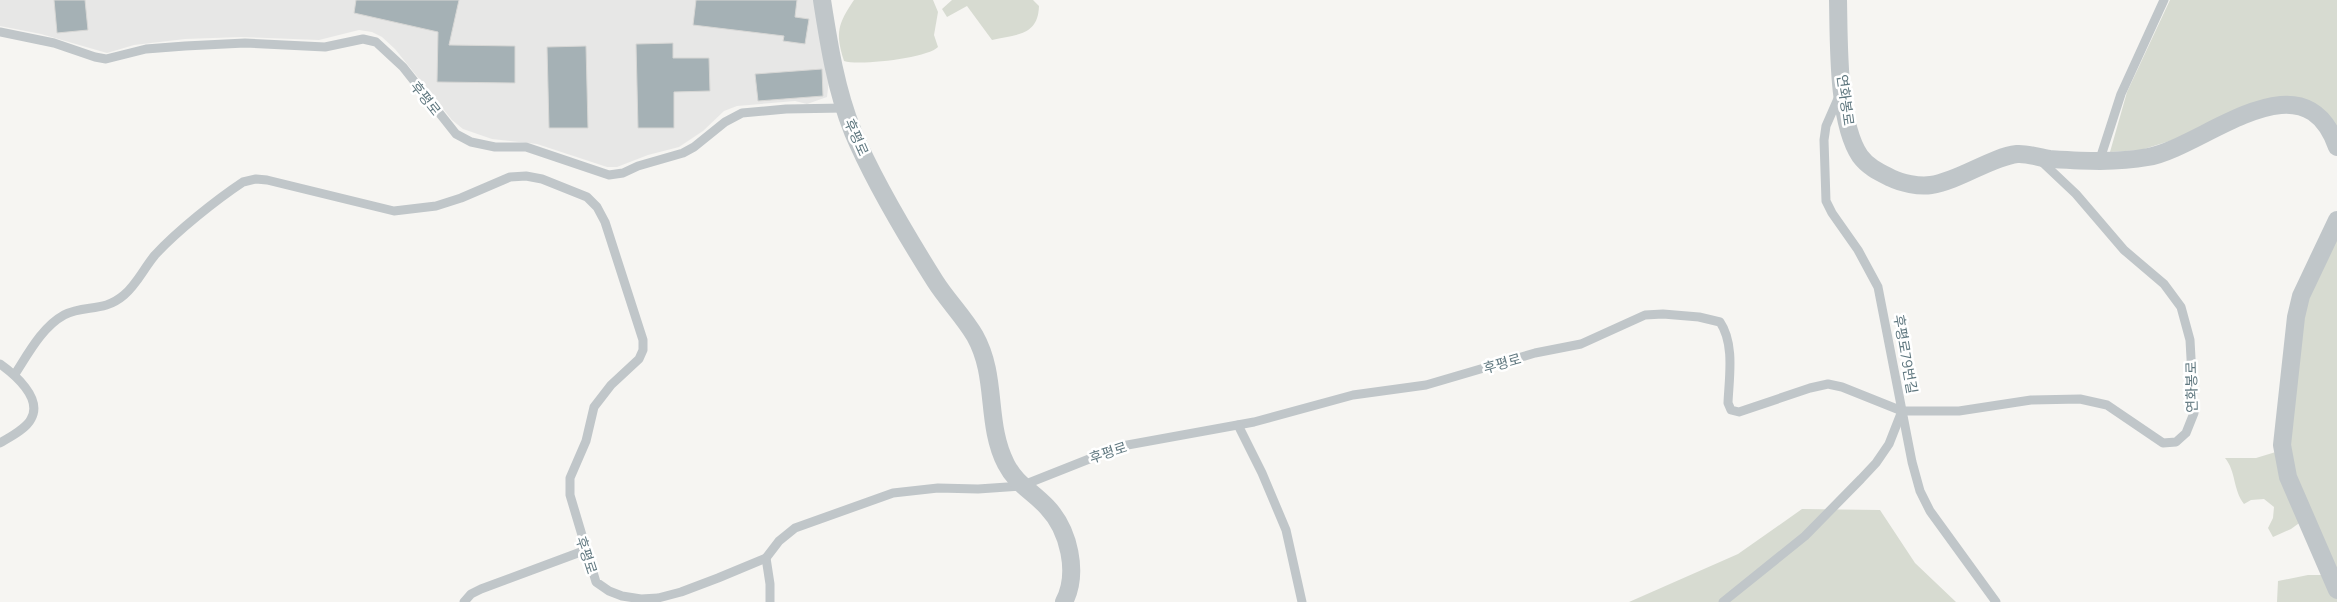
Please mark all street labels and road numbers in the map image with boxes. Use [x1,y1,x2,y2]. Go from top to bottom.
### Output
street label: 연화봉로 [1833,73,1859,127]
street label: 후평로 [407,77,445,119]
street label: 후평로 [840,115,874,159]
street label: 후평로79번길 [1890,313,1922,395]
street label: 후평로 [1481,349,1523,377]
street label: 연화봉로 [2181,361,2201,413]
street label: 후평로 [1087,437,1129,467]
street label: 후평로 [572,534,602,576]

